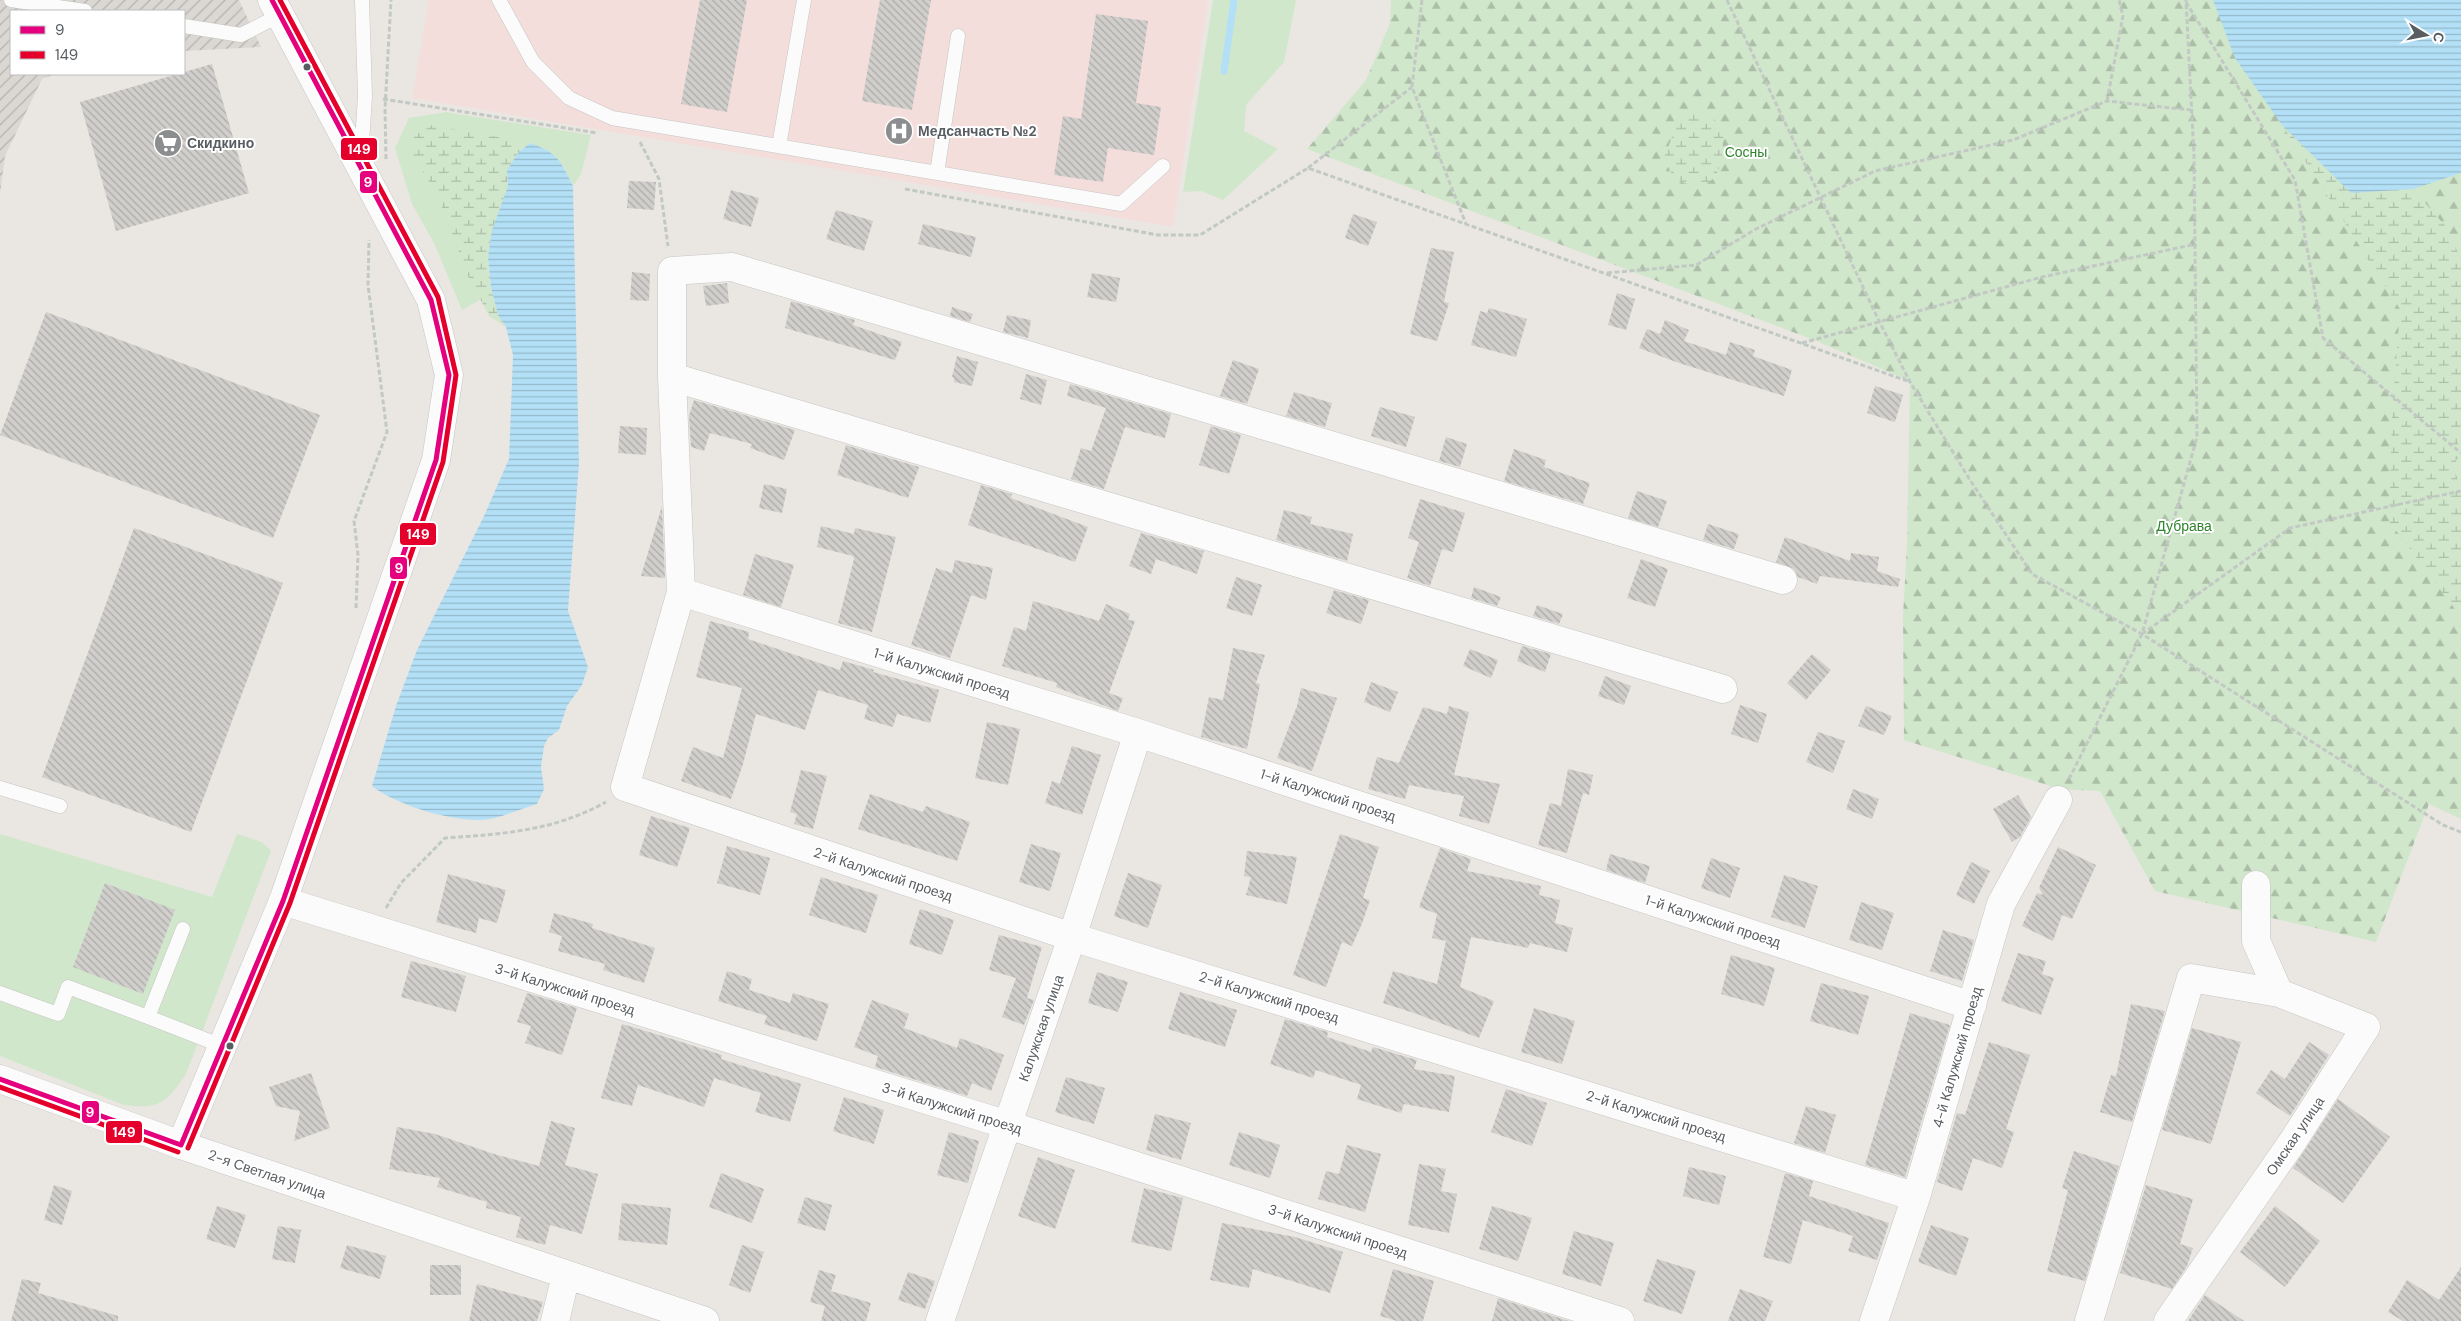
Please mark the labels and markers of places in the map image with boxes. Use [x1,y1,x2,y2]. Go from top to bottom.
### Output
unlabelled marker [302,62,312,72]
hospital icon: Медсанчасть №2 [884,116,914,146]
place label: Медсанчасть №2 [918,122,1037,140]
supermarket icon: Скидкино [153,128,183,158]
place label: Скидкино [187,134,254,152]
unlabelled marker [225,1041,235,1051]

